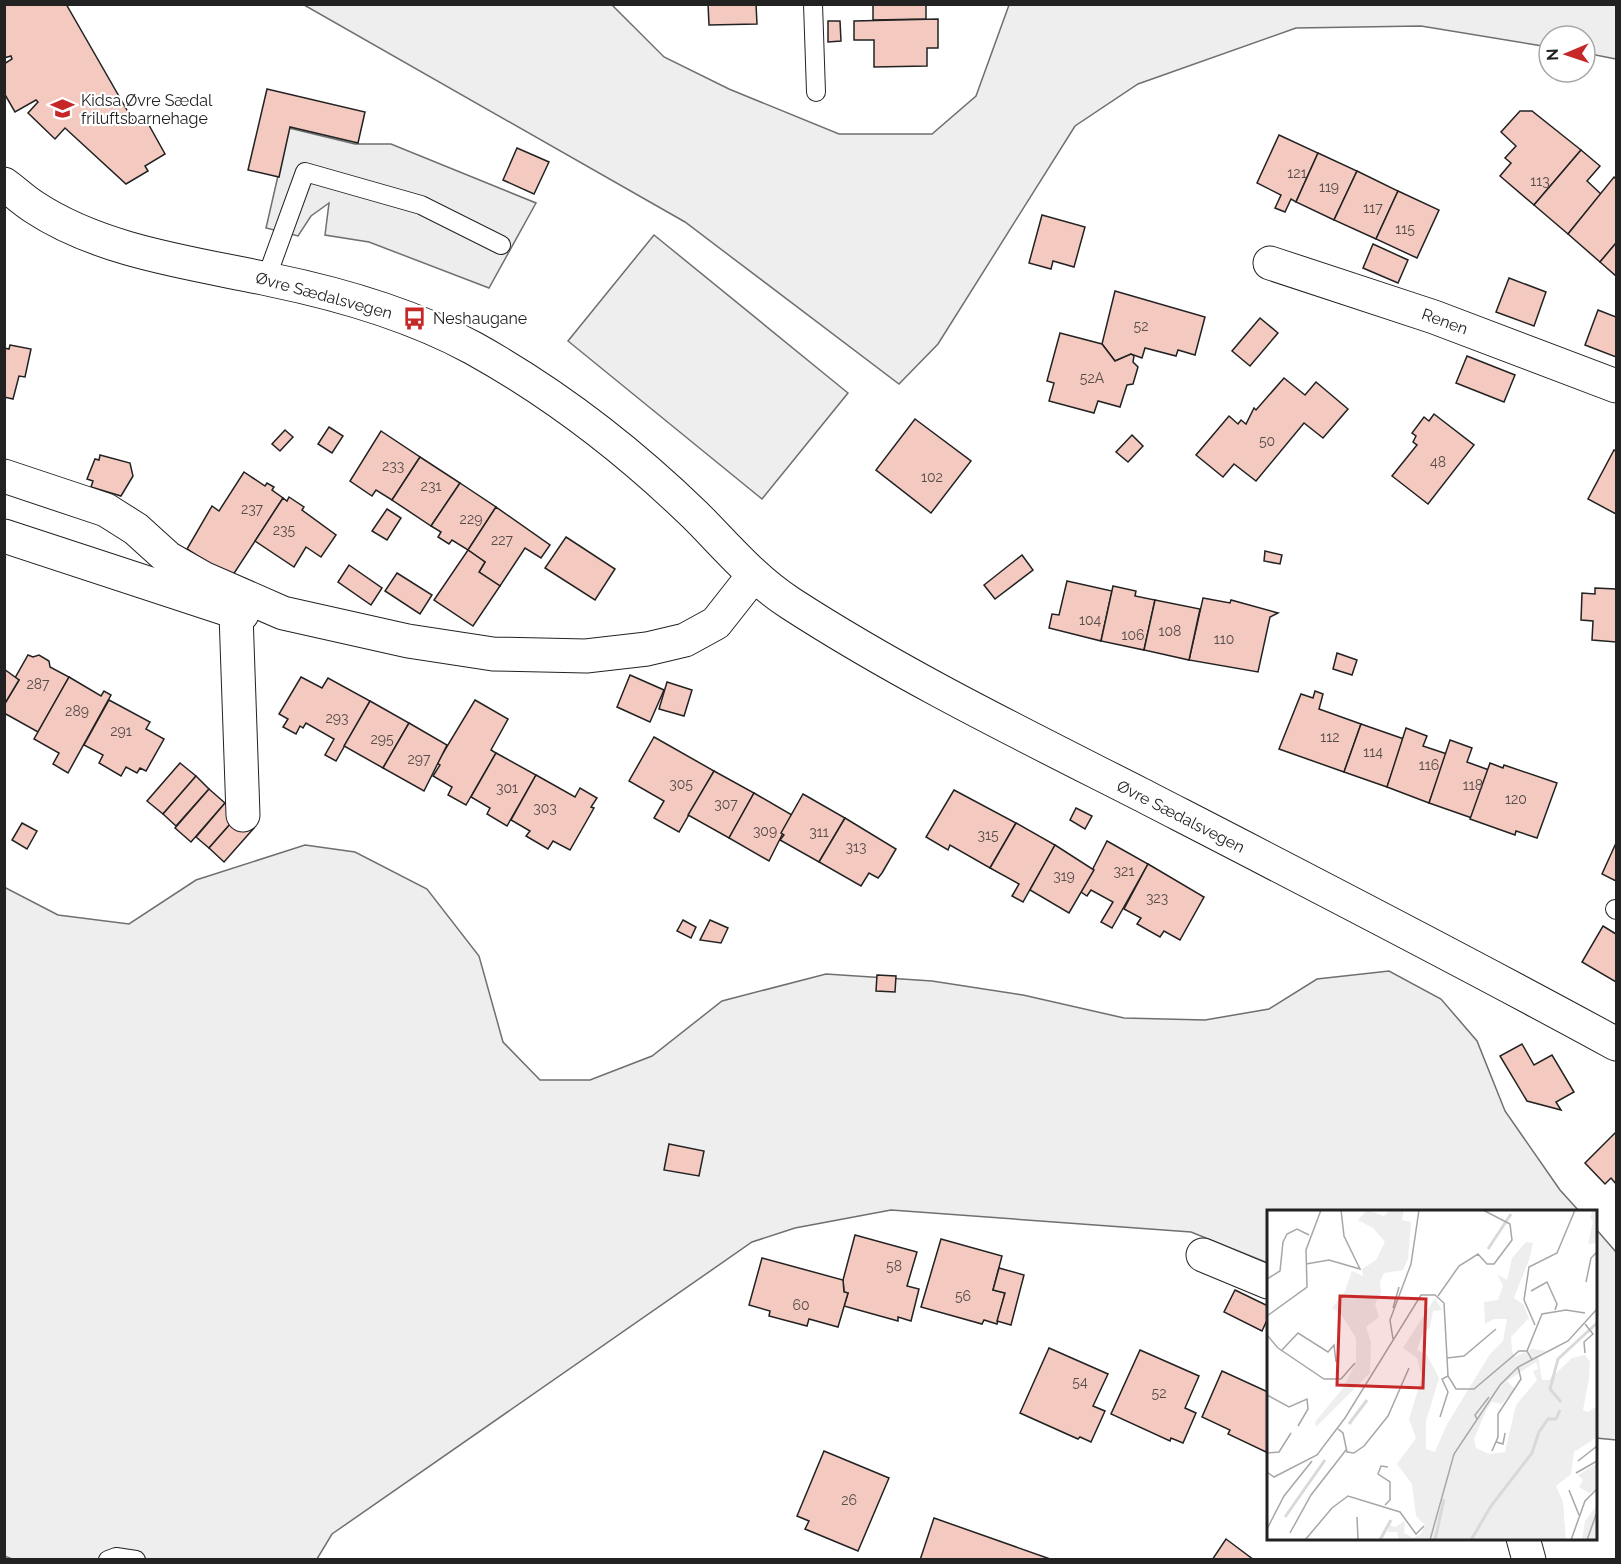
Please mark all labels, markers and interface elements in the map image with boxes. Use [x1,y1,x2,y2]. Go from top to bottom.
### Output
north arrow [1537,24,1597,84]
text: N [1543,48,1562,61]
place label: Kidsa Øvre Sædal friluftsbarnehage [81,91,213,128]
school or university icon: Kidsa Øvre Sædal friluftsbarnehage [50,96,76,122]
house number: 121 [1287,165,1307,181]
house number: 113 [1530,173,1550,189]
house number: 119 [1319,179,1339,195]
house number: 117 [1363,200,1383,216]
house number: 115 [1395,221,1415,237]
street label: Øvre Sædalsvegen [253,268,394,323]
street label: Renen [1419,304,1470,339]
bus stop icon: Neshaugane [402,305,428,331]
place label: Neshaugane [433,309,527,328]
house number: 52 [1134,318,1148,334]
house number: 52A [1080,370,1105,386]
house number: 50 [1259,433,1275,449]
house number: 48 [1430,454,1446,470]
house number: 233 [382,458,404,474]
house number: 102 [921,469,943,485]
house number: 231 [421,478,441,494]
house number: 237 [241,501,264,517]
house number: 229 [460,511,482,527]
house number: 235 [273,522,296,538]
house number: 227 [491,532,514,548]
house number: 104 [1079,612,1101,628]
house number: 108 [1159,623,1181,639]
house number: 106 [1121,627,1145,643]
house number: 110 [1214,631,1234,647]
house number: 287 [26,676,50,692]
house number: 289 [65,703,89,719]
house number: 293 [326,710,348,726]
house number: 291 [110,723,132,739]
house number: 112 [1320,729,1340,745]
house number: 295 [370,731,394,747]
house number: 114 [1363,744,1383,760]
house number: 297 [408,751,431,767]
house number: 116 [1419,757,1439,773]
house number: 305 [669,776,693,792]
street label: Øvre Sædalsvegen [1114,776,1248,857]
house number: 118 [1463,777,1483,793]
house number: 301 [496,780,518,796]
house number: 120 [1505,791,1527,807]
house number: 307 [714,796,738,812]
house number: 303 [533,800,557,816]
house number: 309 [753,823,777,839]
house number: 311 [809,824,829,840]
house number: 315 [977,827,999,843]
house number: 313 [846,839,866,855]
house number: 321 [1114,863,1134,879]
house number: 319 [1053,868,1075,884]
house number: 323 [1146,890,1168,906]
inset map [1267,1210,1597,1540]
house number: 58 [886,1258,902,1274]
house number: 56 [955,1288,971,1304]
house number: 60 [792,1297,810,1313]
house number: 54 [1072,1374,1088,1390]
house number: 52 [1152,1385,1166,1401]
house number: 26 [841,1492,857,1508]

